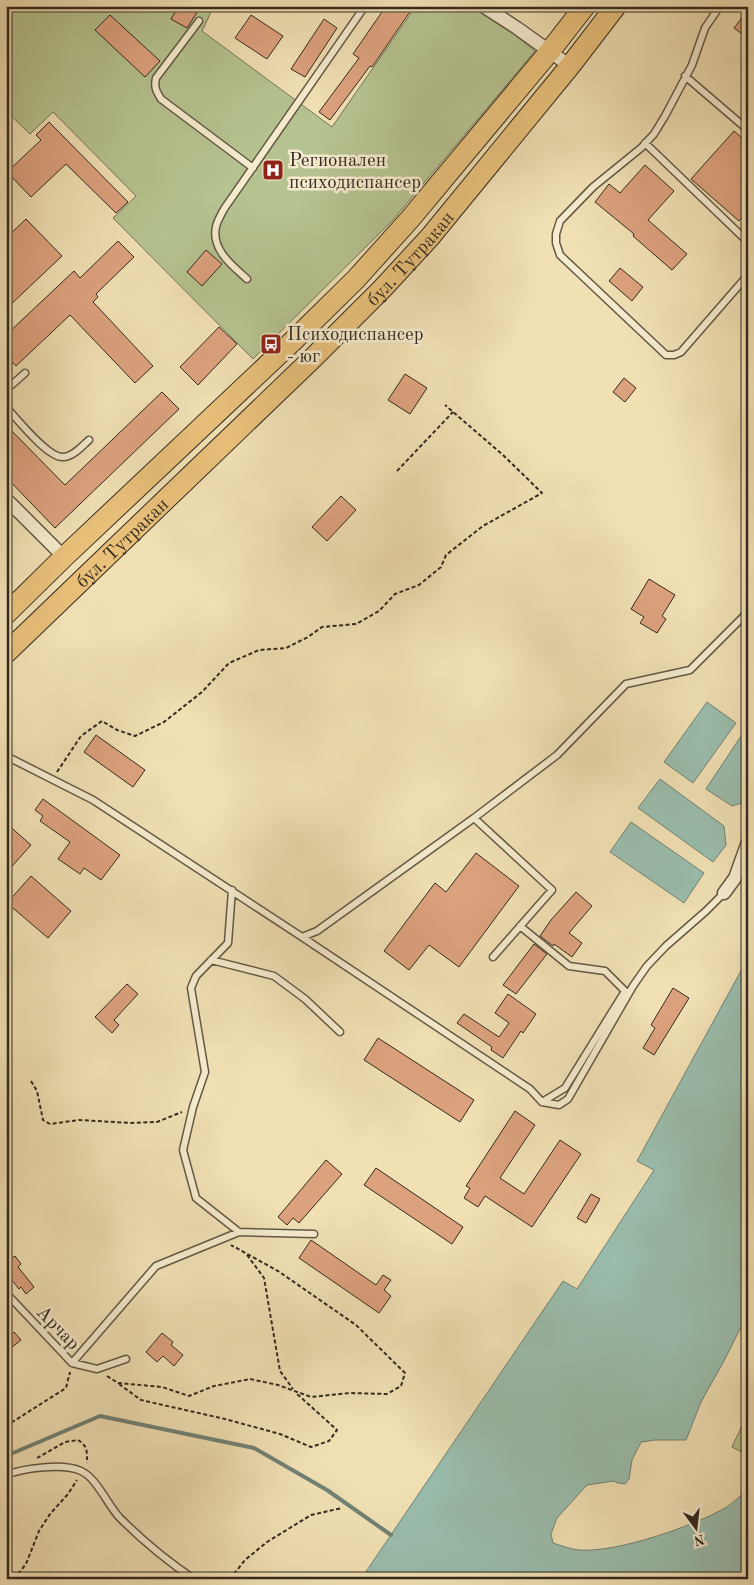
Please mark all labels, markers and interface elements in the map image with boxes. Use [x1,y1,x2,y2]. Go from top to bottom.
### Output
place label: Регионален психодиспансер [289,152,421,193]
hospital icon: Регионален психодиспансер [261,158,285,182]
street label: бул. Тутракан [364,209,459,310]
place label: Психодиспансер - юг [287,326,424,367]
bus stop icon: Психодиспансер - юг [259,332,283,356]
street label: бул. Тутракан [73,496,173,592]
street label: Арчар [32,1303,82,1354]
north arrow [672,1502,722,1552]
text: N [692,1531,706,1548]

